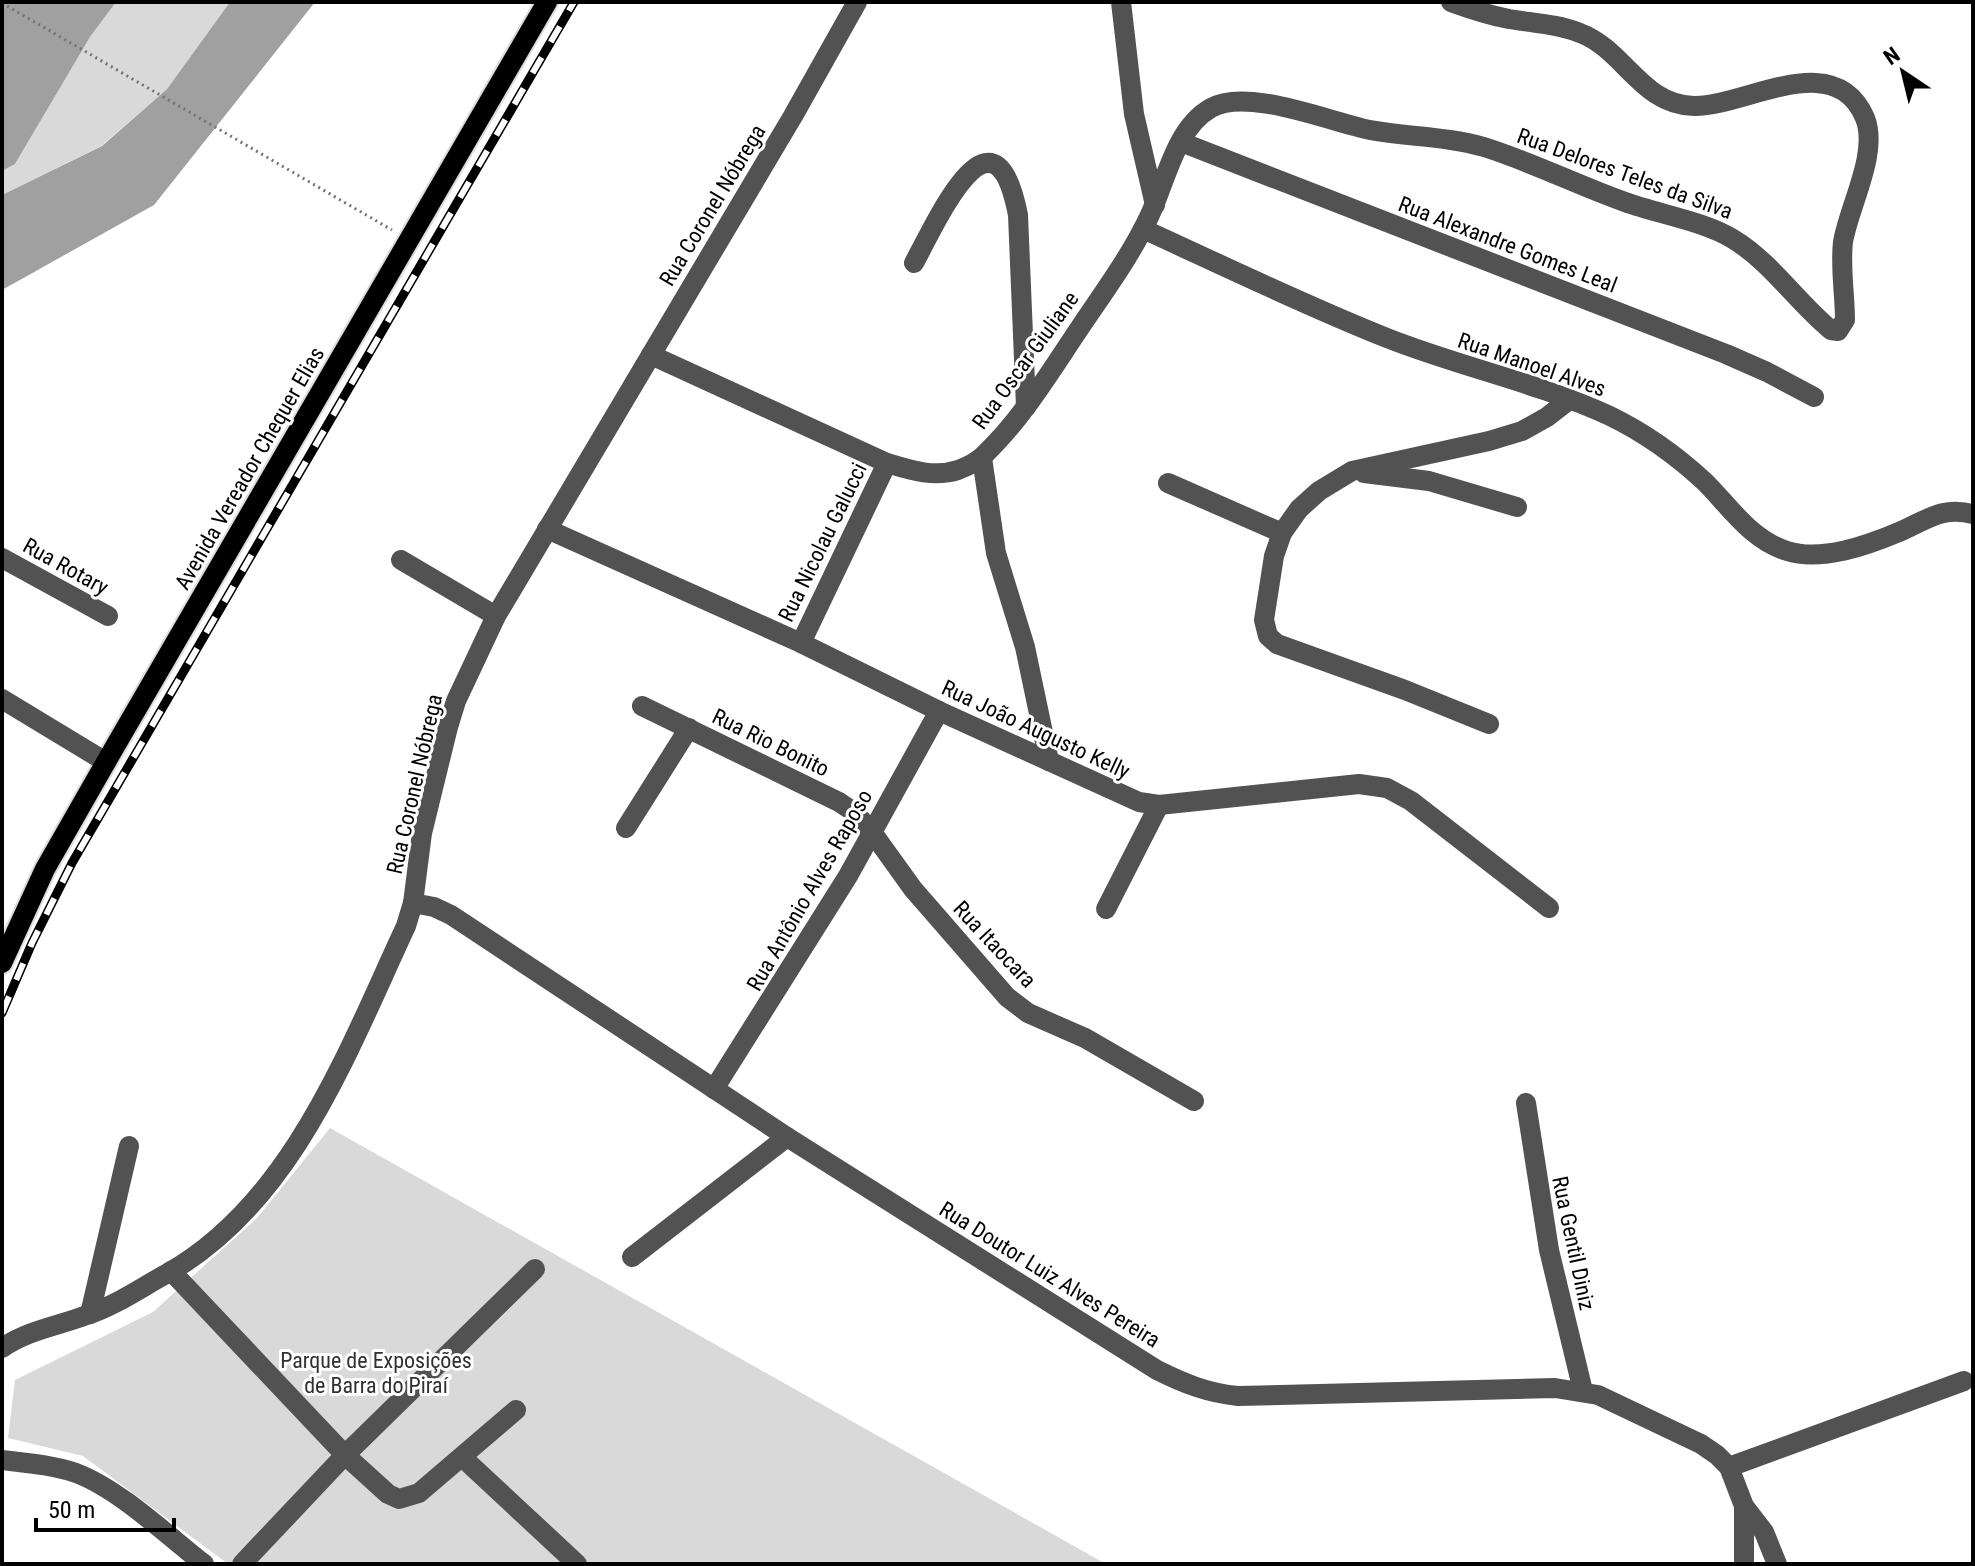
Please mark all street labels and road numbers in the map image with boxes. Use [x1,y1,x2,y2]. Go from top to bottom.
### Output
street label: Rua Coronel Nóbrega [654,120,770,290]
street label: Rua Delores Teles da Silva [1514,123,1736,224]
street label: Rua Alexandre Gomes Leal [1395,191,1621,298]
street label: Rua Oscar Giuliane [967,287,1084,434]
street label: Rua Manoel Alves [1455,328,1609,401]
street label: Avenida Vereador Chequer Elias [170,343,329,594]
street label: Rua Nicolau Galucci [773,459,872,626]
street label: Rua Rotary [19,533,113,600]
street label: Rua João Augusto Kelly [938,675,1134,784]
street label: Rua Coronel Nóbrega [382,692,447,876]
street label: Rua Rio Bonito [708,703,833,781]
street label: Rua Antônio Alves Raposo [742,785,877,995]
street label: Rua Itaocara [948,896,1041,993]
street label: Rua Gentil Diniz [1547,1174,1600,1312]
street label: Rua Doutor Luiz Alves Pereira [935,1196,1165,1353]

